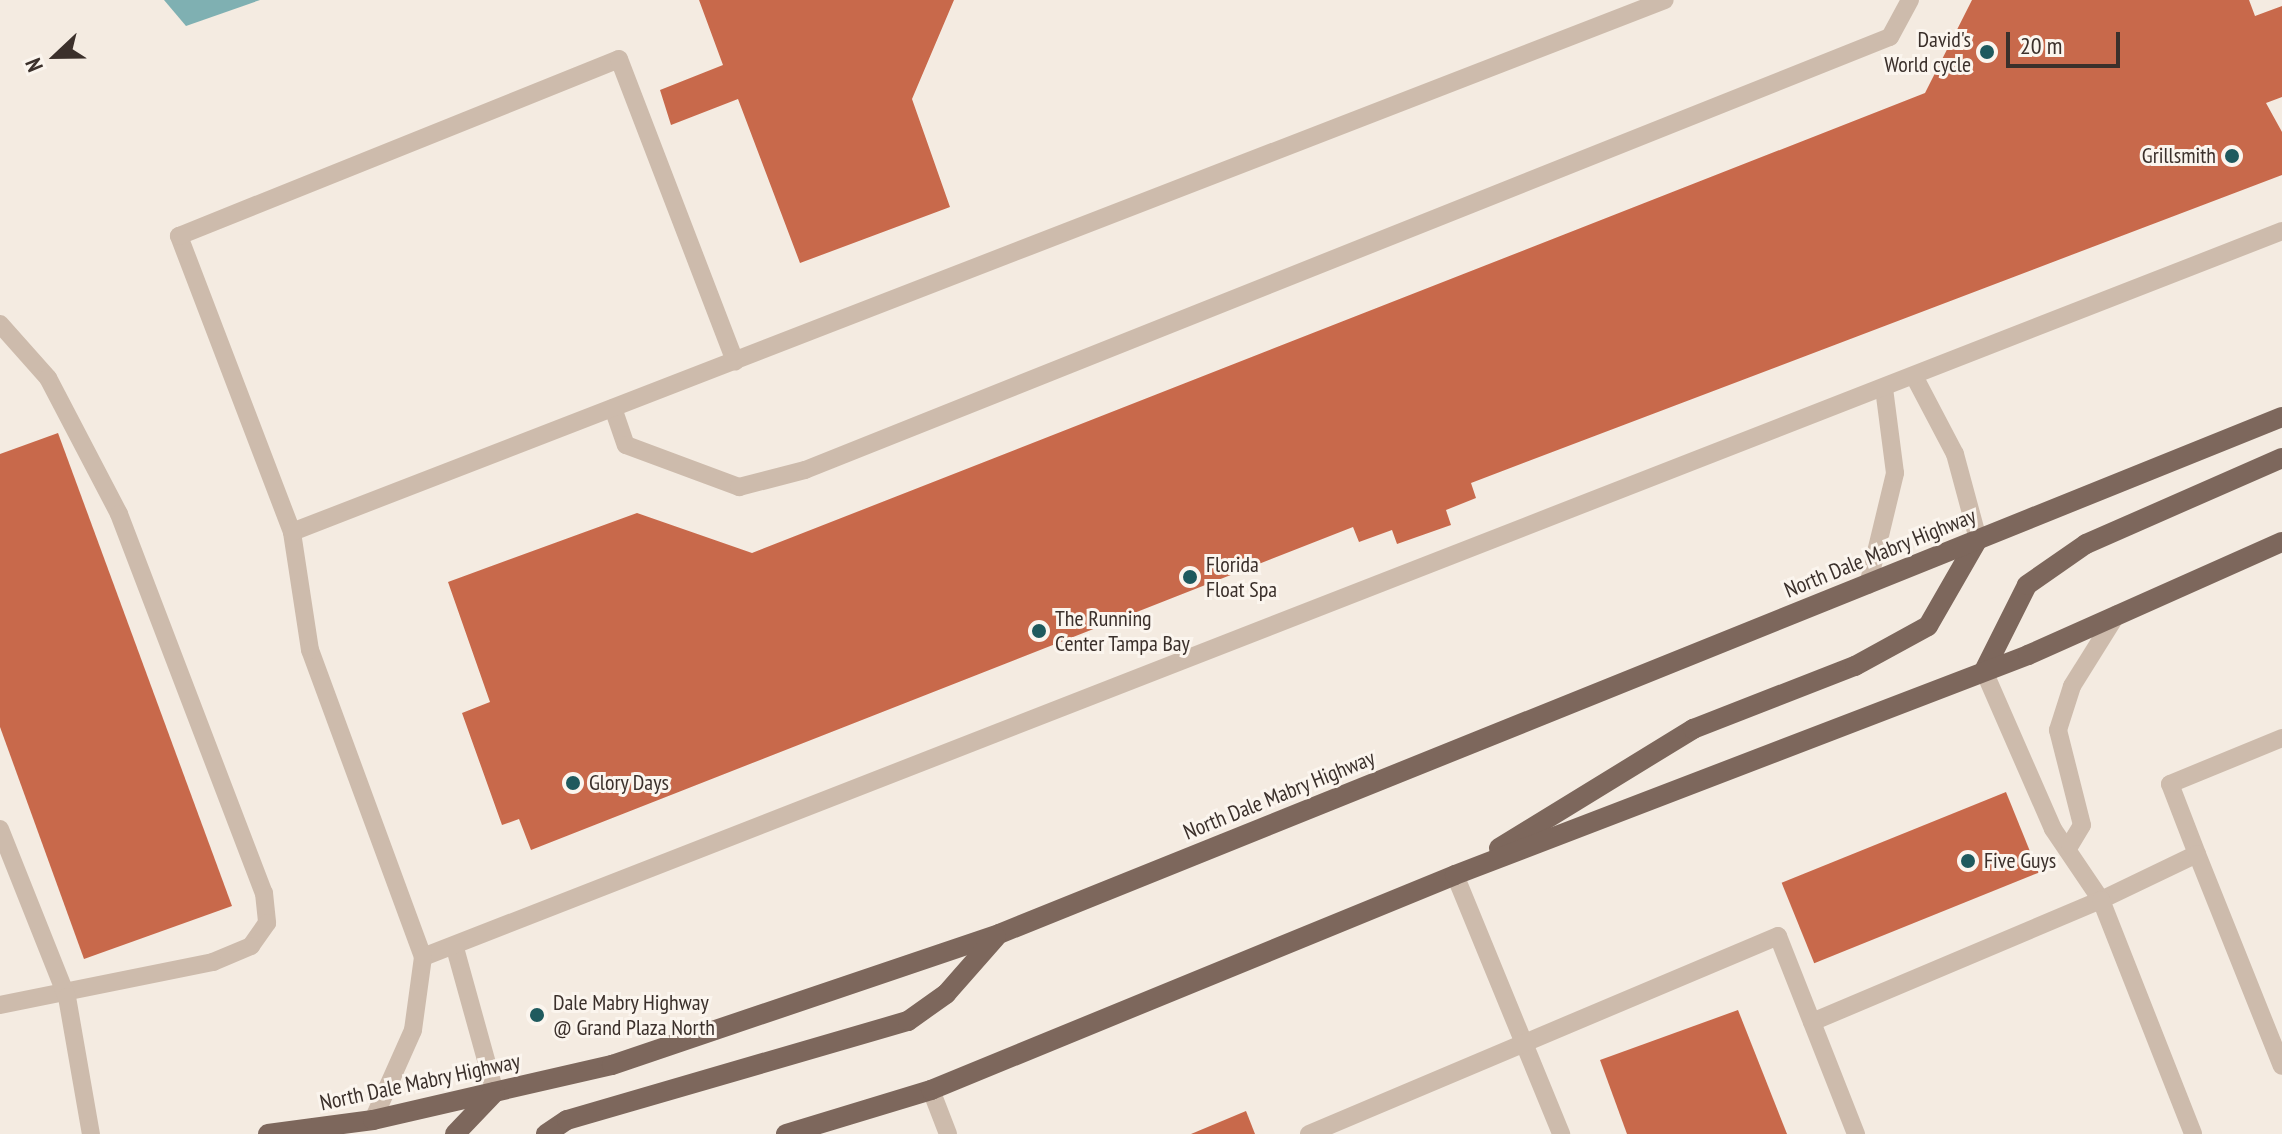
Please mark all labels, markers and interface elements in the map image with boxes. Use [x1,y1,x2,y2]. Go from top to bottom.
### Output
north arrow [16,16,96,96]
scale bar [2010,16,2124,66]
place label: David's World cycle [1884,26,1971,78]
text: 20 m [2020,30,2062,61]
marker: David's World cycle [1978,43,1996,61]
text: N [19,54,49,76]
place label: Grillsmith [2142,143,2216,169]
marker: Grillsmith [2223,147,2241,165]
street label: North Dale Mabry Highway [1780,502,1980,604]
place label: Florida Float Spa [1206,551,1277,602]
marker: Florida Float Spa [1181,568,1199,586]
place label: The Running Center Tampa Bay [1055,605,1190,656]
marker: The Running Center Tampa Bay [1030,622,1048,640]
street label: North Dale Mabry Highway [1179,744,1379,846]
place label: Glory Days [589,770,669,796]
marker: Glory Days [564,774,582,792]
place label: Five Guys [1984,848,2056,874]
marker: Five Guys [1959,852,1977,870]
place label: Dale Mabry Highway @ Grand Plaza North [553,989,715,1040]
marker: Dale Mabry Highway @ Grand Plaza North [528,1006,546,1024]
street label: North Dale Mabry Highway [317,1048,523,1116]

